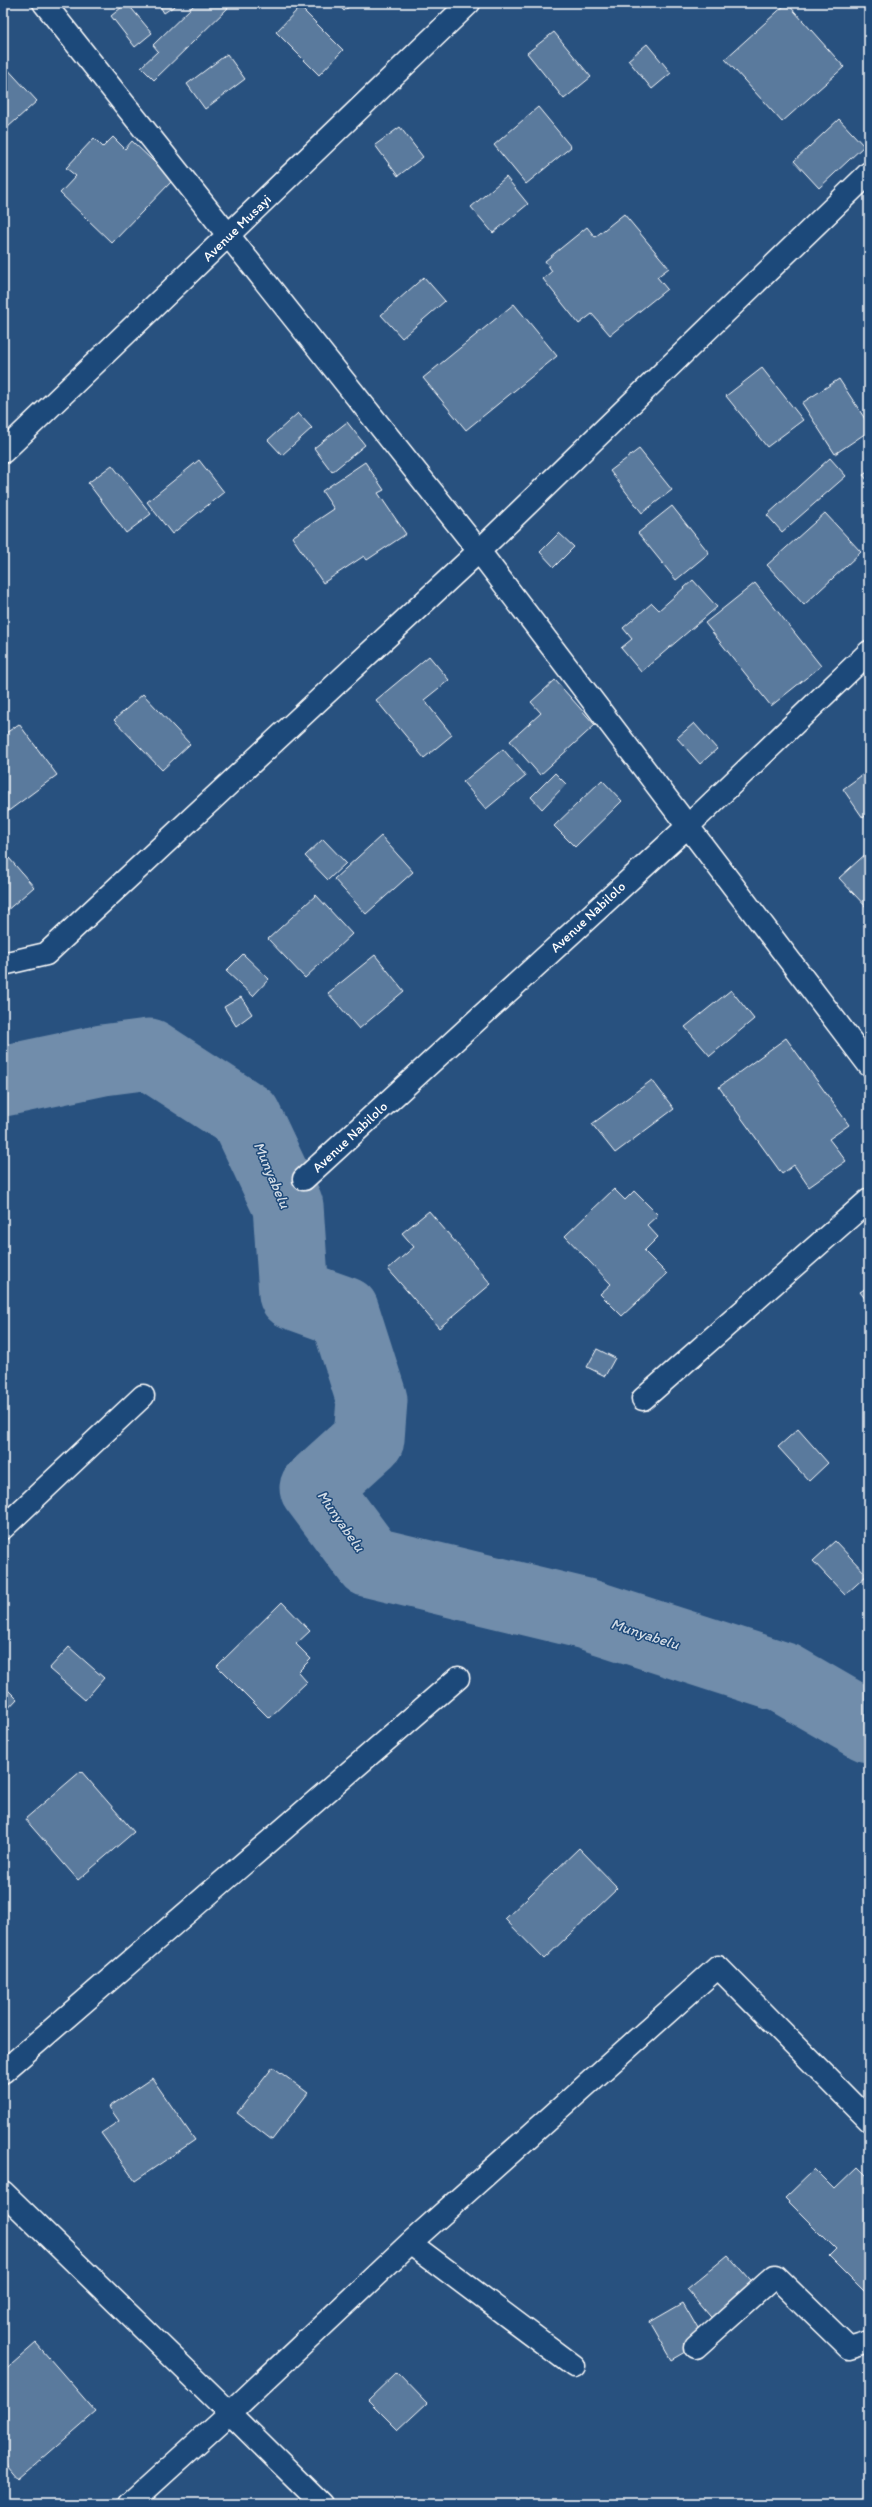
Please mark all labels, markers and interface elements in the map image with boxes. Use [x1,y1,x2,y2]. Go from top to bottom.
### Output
street label: Avenue Musayi [199,191,275,265]
street label: Avenue Nabilolo [547,878,629,956]
street label: Avenue Nabilolo [309,1098,391,1176]
water label: Munyabelu [250,1139,294,1212]
water label: Munyabelu [313,1487,369,1556]
water label: Munyabelu [609,1615,682,1654]

